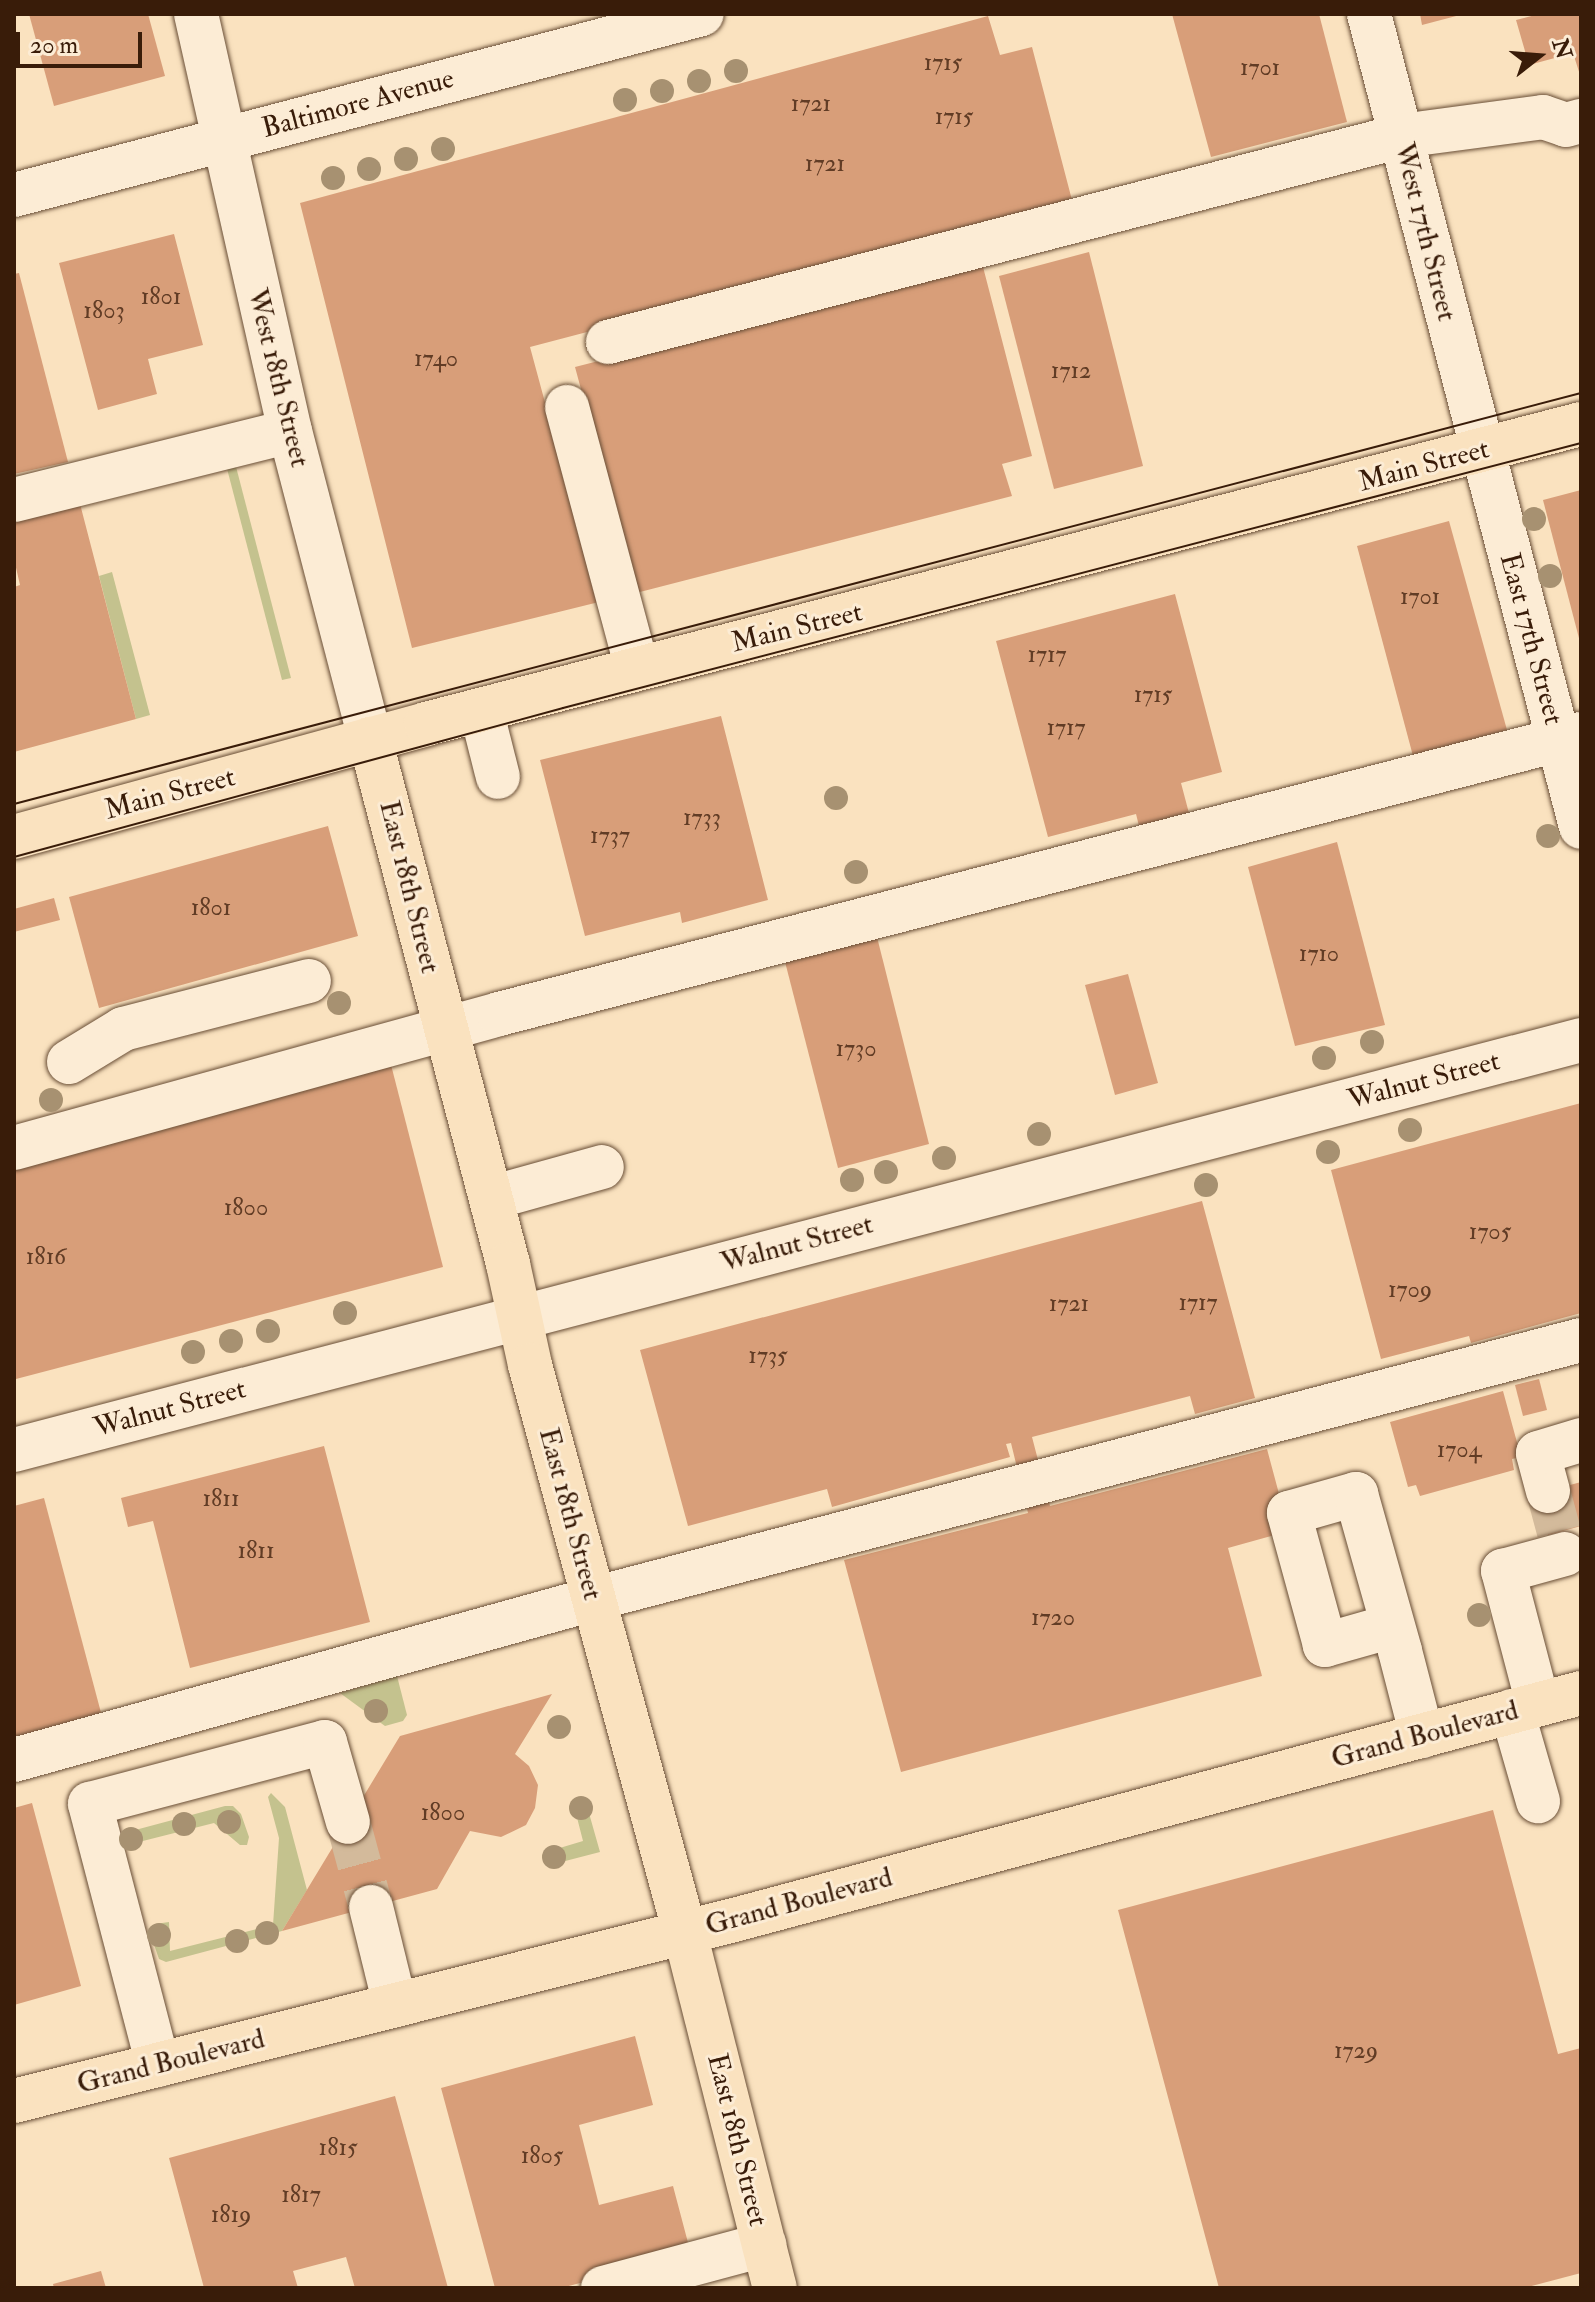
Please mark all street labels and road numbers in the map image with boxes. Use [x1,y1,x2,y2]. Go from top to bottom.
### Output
street label: Baltimore Avenue [258,62,458,146]
street label: West 17th Street [1387,140,1463,324]
street label: West 18th Street [240,285,316,471]
street label: Main Street [1355,432,1493,500]
street label: East 17th Street [1492,550,1570,728]
street label: Main Street [728,596,866,660]
street label: Main Street [101,760,239,828]
street label: East 18th Street [371,797,447,977]
street label: Walnut Street [1344,1045,1504,1117]
street label: Walnut Street [717,1208,877,1280]
street label: Walnut Street [90,1373,250,1445]
street label: East 18th Street [531,1424,609,1604]
street label: Grand Boulevard [1328,1694,1522,1776]
street label: Grand Boulevard [702,1861,896,1943]
street label: Grand Boulevard [74,2022,268,2102]
street label: East 18th Street [699,2050,775,2230]

